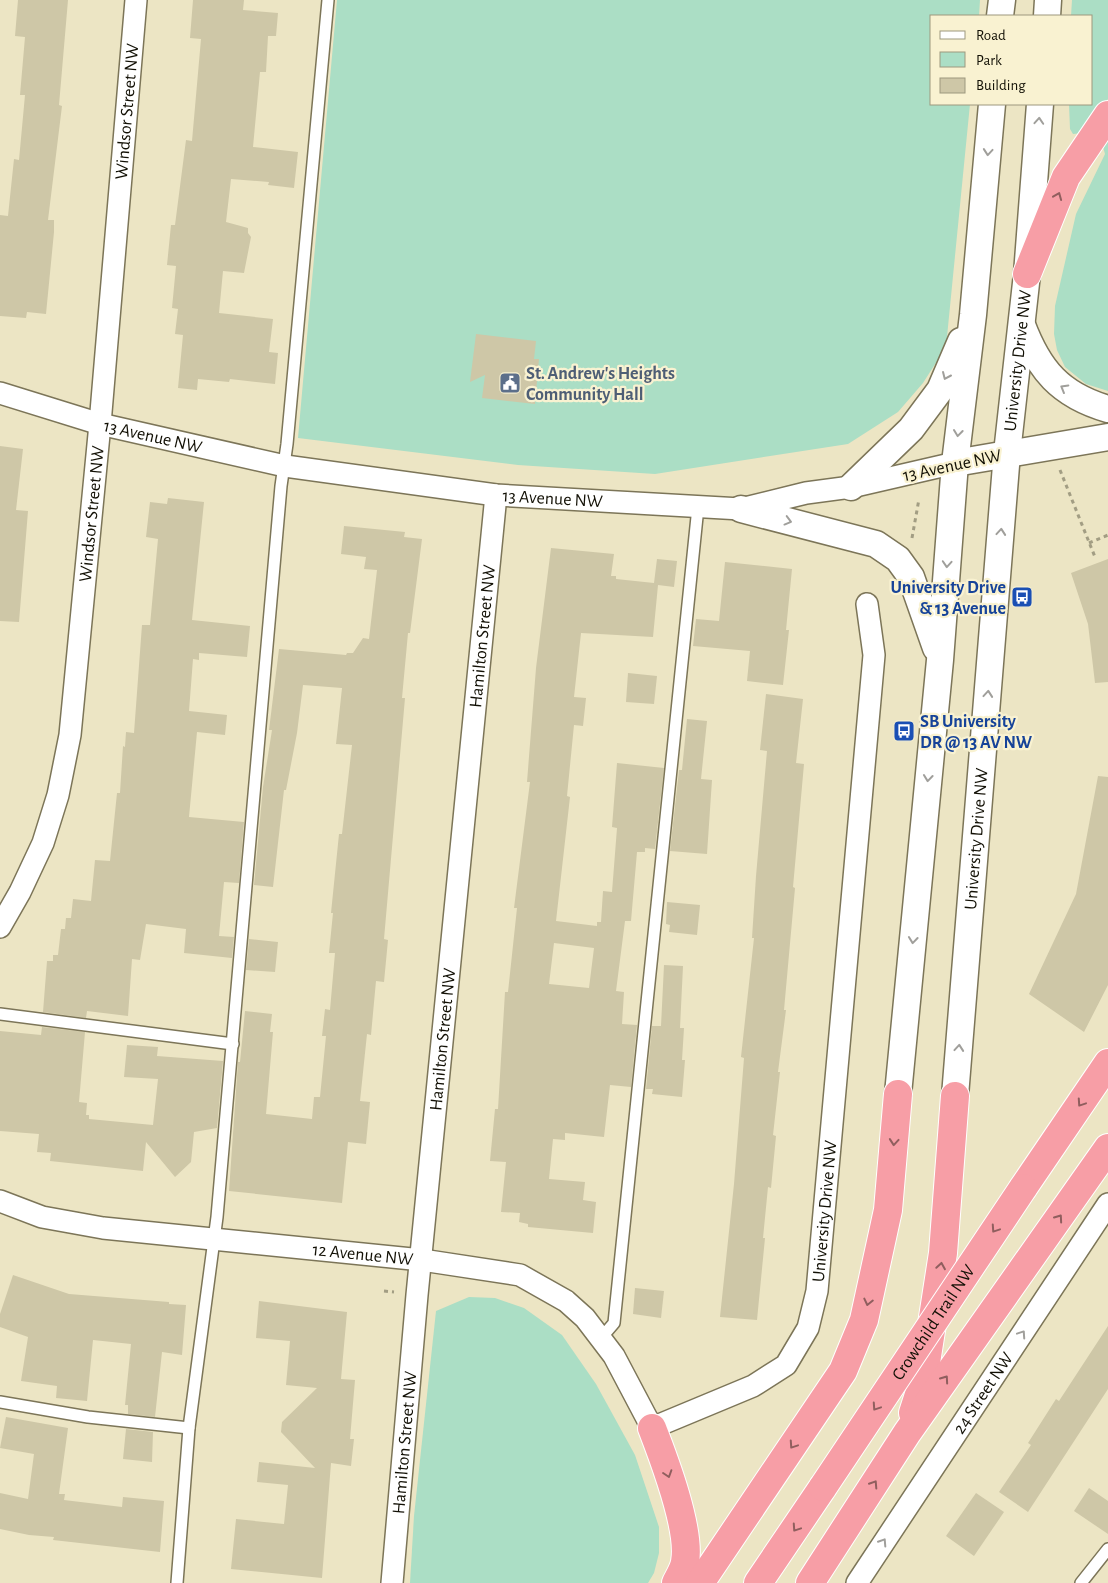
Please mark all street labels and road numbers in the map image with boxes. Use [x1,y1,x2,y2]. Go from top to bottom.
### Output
street label: Windsor Street NW [113,43,142,180]
street label: University Drive NW [1001,289,1035,432]
street label: 13 Avenue NW [102,417,204,457]
street label: Windsor Street NW [77,445,108,583]
street label: 13 Avenue NW [901,447,1003,485]
street label: 13 Avenue NW [502,487,603,511]
street label: Hamilton Street NW [467,564,499,709]
street label: University Drive NW [962,767,991,910]
street label: Hamilton Street NW [427,967,459,1112]
street label: University Drive NW [810,1140,840,1283]
street label: 12 Avenue NW [312,1241,414,1269]
street label: Crowchild Trail NW [889,1262,979,1384]
street label: 24 Street NW [950,1350,1017,1437]
street label: Hamilton Street NW [390,1370,420,1515]

